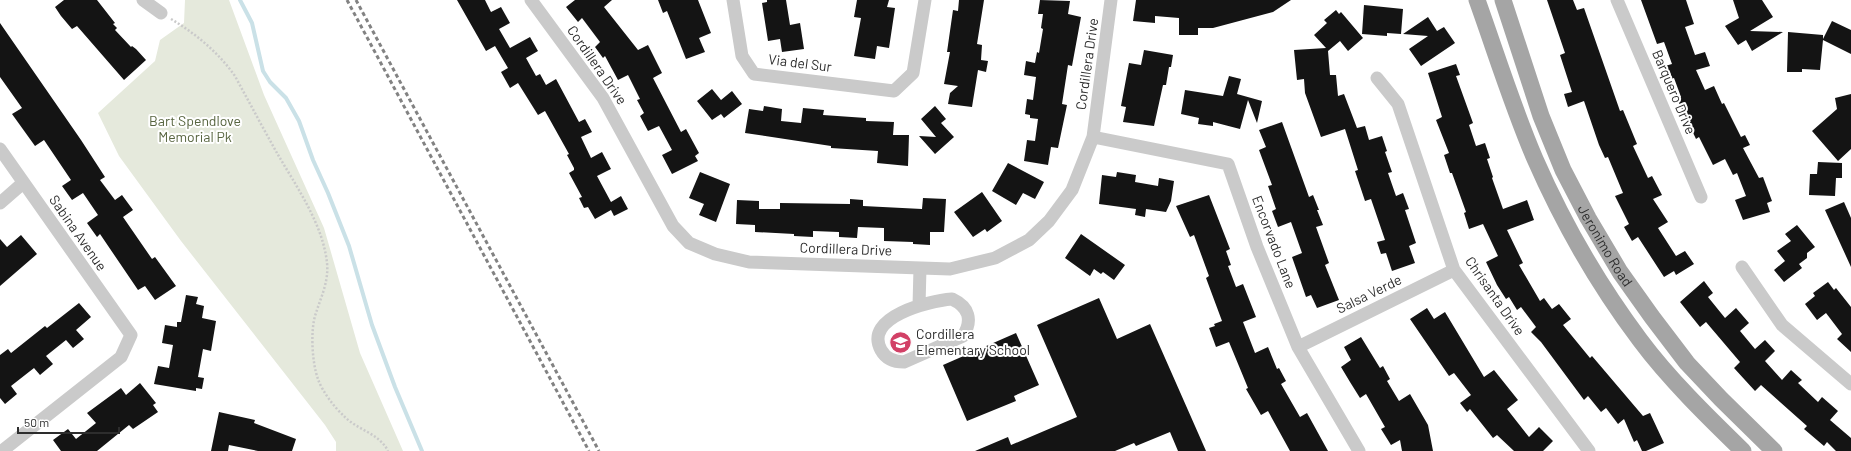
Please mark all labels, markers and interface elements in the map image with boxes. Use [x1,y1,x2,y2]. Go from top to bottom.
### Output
street label: Cordillera Drive [1072,17,1101,111]
street label: Cordillera Drive [564,22,631,107]
street label: Barquero Drive [1649,47,1700,137]
street label: Via del Sur [767,50,833,75]
park label: Bart Spendlove Memorial Pk [149,112,241,145]
street label: Sabina Avenue [46,192,111,274]
street label: Encorvado Lane [1249,193,1300,291]
street label: Jeronimo Road [1575,202,1637,290]
street label: Cordillera Drive [800,238,893,259]
street label: Chrisanta Drive [1462,253,1529,338]
street label: Salsa Verde [1333,270,1404,317]
place label: Cordillera Elementary School [916,325,1030,358]
school or university icon: Cordillera Elementary School [888,329,914,355]
scale bar [18,409,119,435]
text: 50 m [24,415,49,429]

